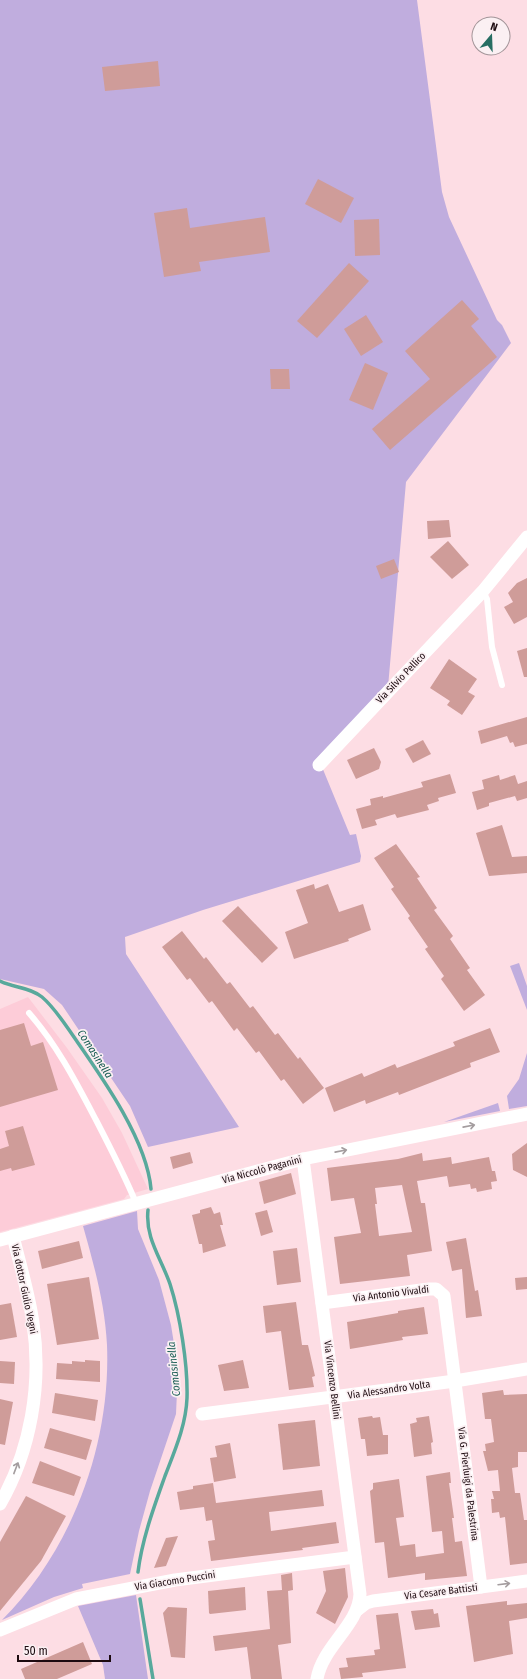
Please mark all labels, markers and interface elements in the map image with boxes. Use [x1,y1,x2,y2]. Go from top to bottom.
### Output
north arrow [471,16,511,56]
text: N [489,20,499,34]
street label: Via Silvio Pellico [374,650,428,706]
water label: Comasinella [75,1027,116,1081]
one-way arrow [462,1121,475,1129]
one-way arrow [334,1147,347,1155]
street label: Via Niccolò Paganini [221,1154,303,1186]
street label: Via dottor Giulio Vegni [9,1243,39,1335]
street label: Via Antonio Vivaldi [352,1283,430,1305]
street label: Via Vincenzo Bellini [321,1340,343,1420]
water label: Comasinella [165,1341,183,1397]
street label: Via Alessandro Volta [347,1378,431,1402]
street label: Via G. Pierluigi da Palestrina [455,1426,481,1542]
one-way arrow [13,1463,21,1475]
street label: Via Giacomo Puccini [134,1569,216,1593]
one-way arrow [497,1580,510,1587]
street label: Via Cesare Battisti [404,1582,478,1602]
scale bar [18,1637,110,1663]
text: 50 m [24,1644,48,1658]

